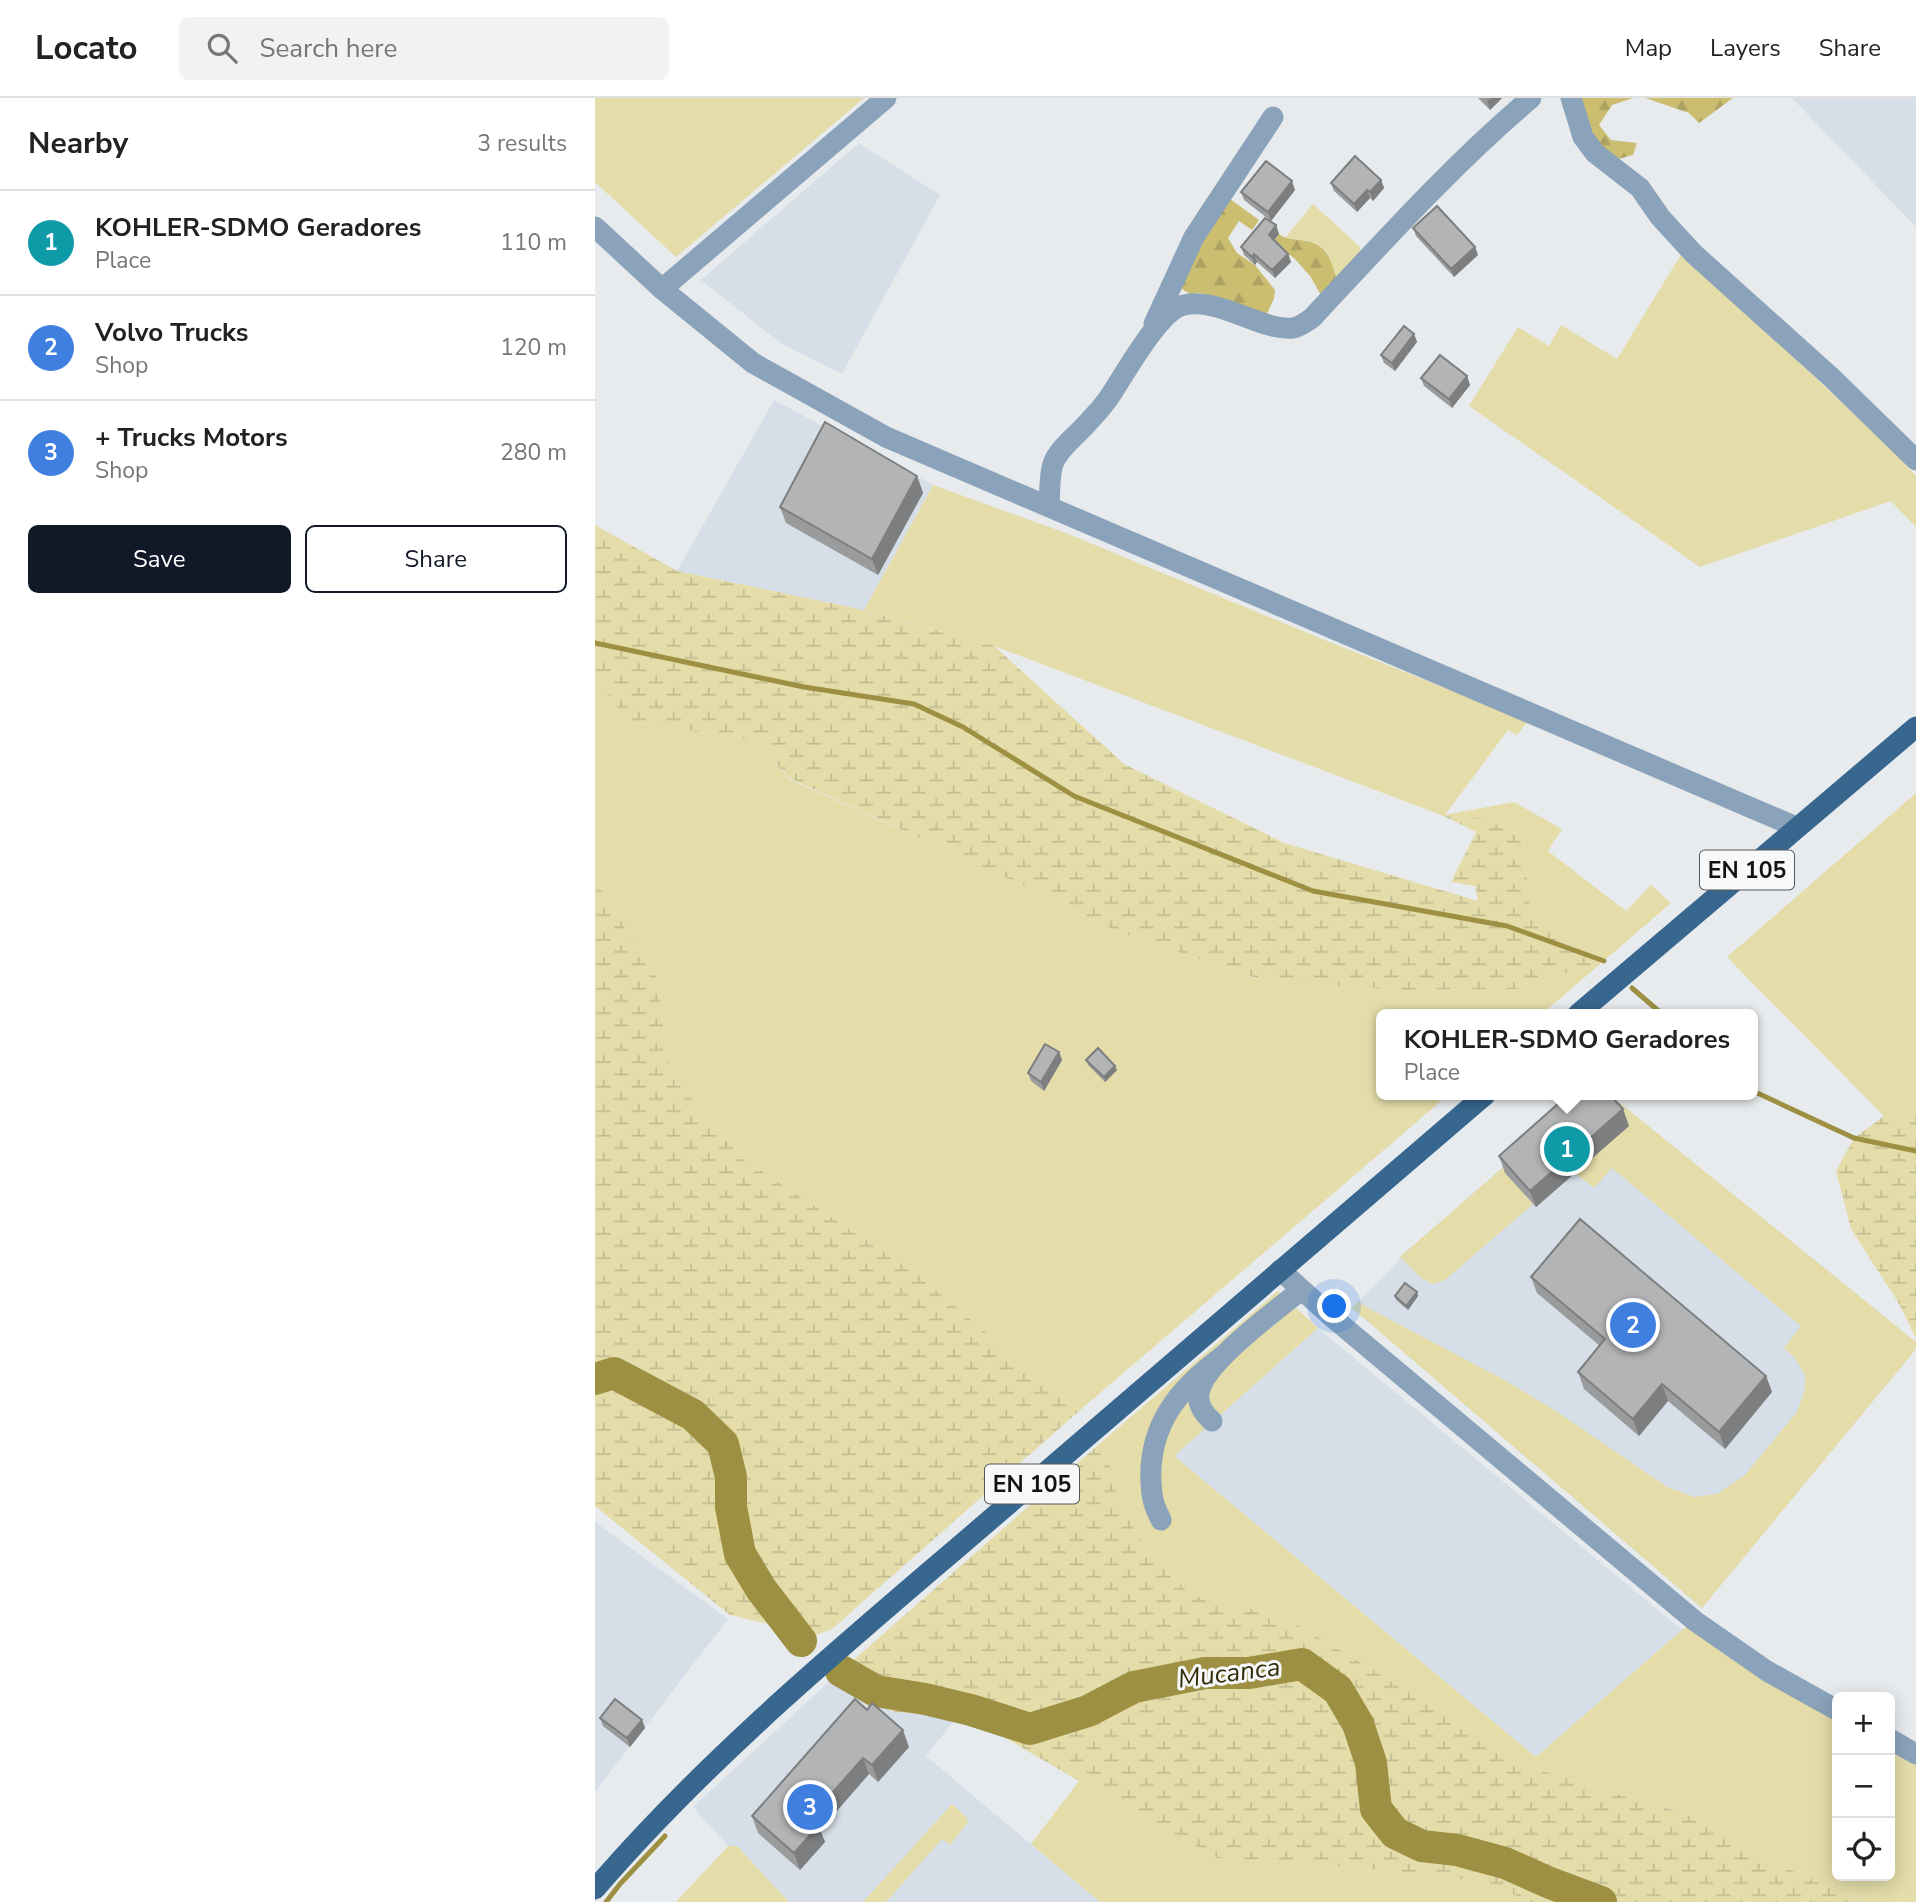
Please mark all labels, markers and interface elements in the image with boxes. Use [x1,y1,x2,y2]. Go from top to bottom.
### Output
search box [179,17,669,80]
text: Locato [35,26,137,71]
icon: search [203,29,241,67]
text: Search here [259,31,397,66]
text: Map [1625,32,1672,64]
text: Layers [1710,32,1781,64]
text: Share [1819,32,1881,64]
text: Nearby [28,123,128,164]
text: 3 results [477,128,567,159]
text: KOHLER-SDMO Geradores [95,210,421,245]
text: 1 [44,227,58,258]
text: 110 m [500,227,567,258]
text: Place [95,245,151,276]
text: Volvo Trucks [95,315,248,350]
text: 2 [44,332,58,363]
text: 120 m [500,332,567,363]
text: Shop [95,350,148,381]
text: + Trucks Motors [95,420,288,455]
text: 3 [44,437,58,468]
text: 280 m [500,437,567,468]
text: Shop [95,455,148,486]
button: Save [28,525,291,593]
button: Share [305,525,567,593]
road number: EN 105 [1700,850,1794,890]
popup [1376,1009,1758,1100]
text: KOHLER-SDMO Geradores [1404,1022,1730,1057]
text: Place [1404,1057,1460,1088]
pin: 1 [1544,1123,1590,1175]
your location [1317,1289,1351,1323]
pin: 2 [1610,1299,1656,1351]
road number: EN 105 [985,1464,1079,1504]
water label: Mucanca [1176,1649,1282,1697]
map controls [1832,1692,1895,1881]
button: + [1832,1692,1895,1755]
button: − [1832,1755,1895,1818]
pin: 3 [787,1781,833,1833]
button: locate [1832,1818,1895,1881]

